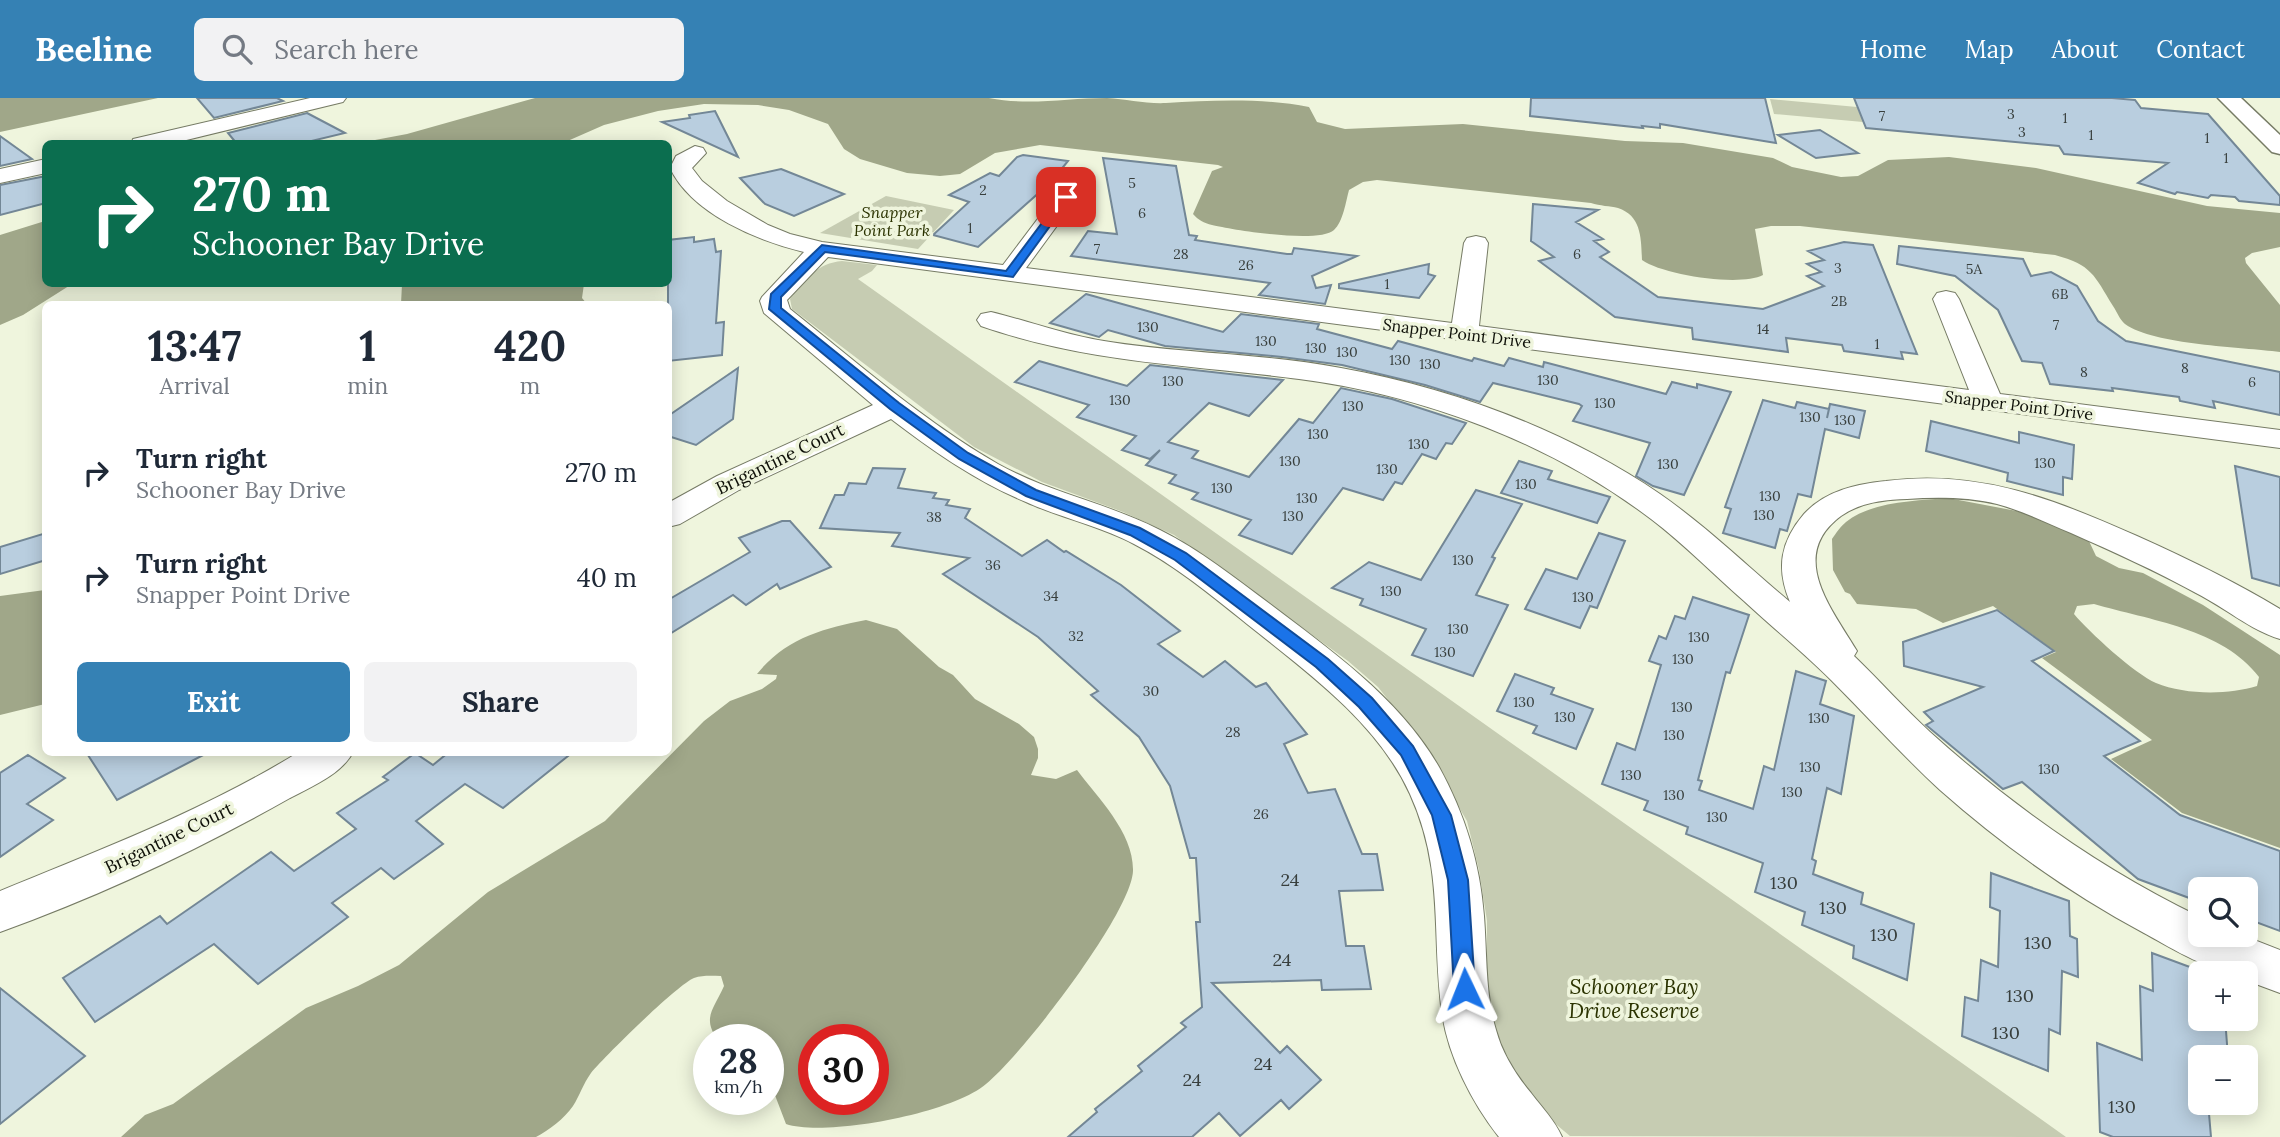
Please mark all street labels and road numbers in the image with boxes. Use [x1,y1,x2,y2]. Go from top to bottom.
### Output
street label: Snapper Point Drive [1382,314,1533,352]
street label: Snapper Point Drive [1944,386,2095,424]
street label: Brigantine Court [712,417,848,500]
street label: Brigantine Court [101,796,237,879]

